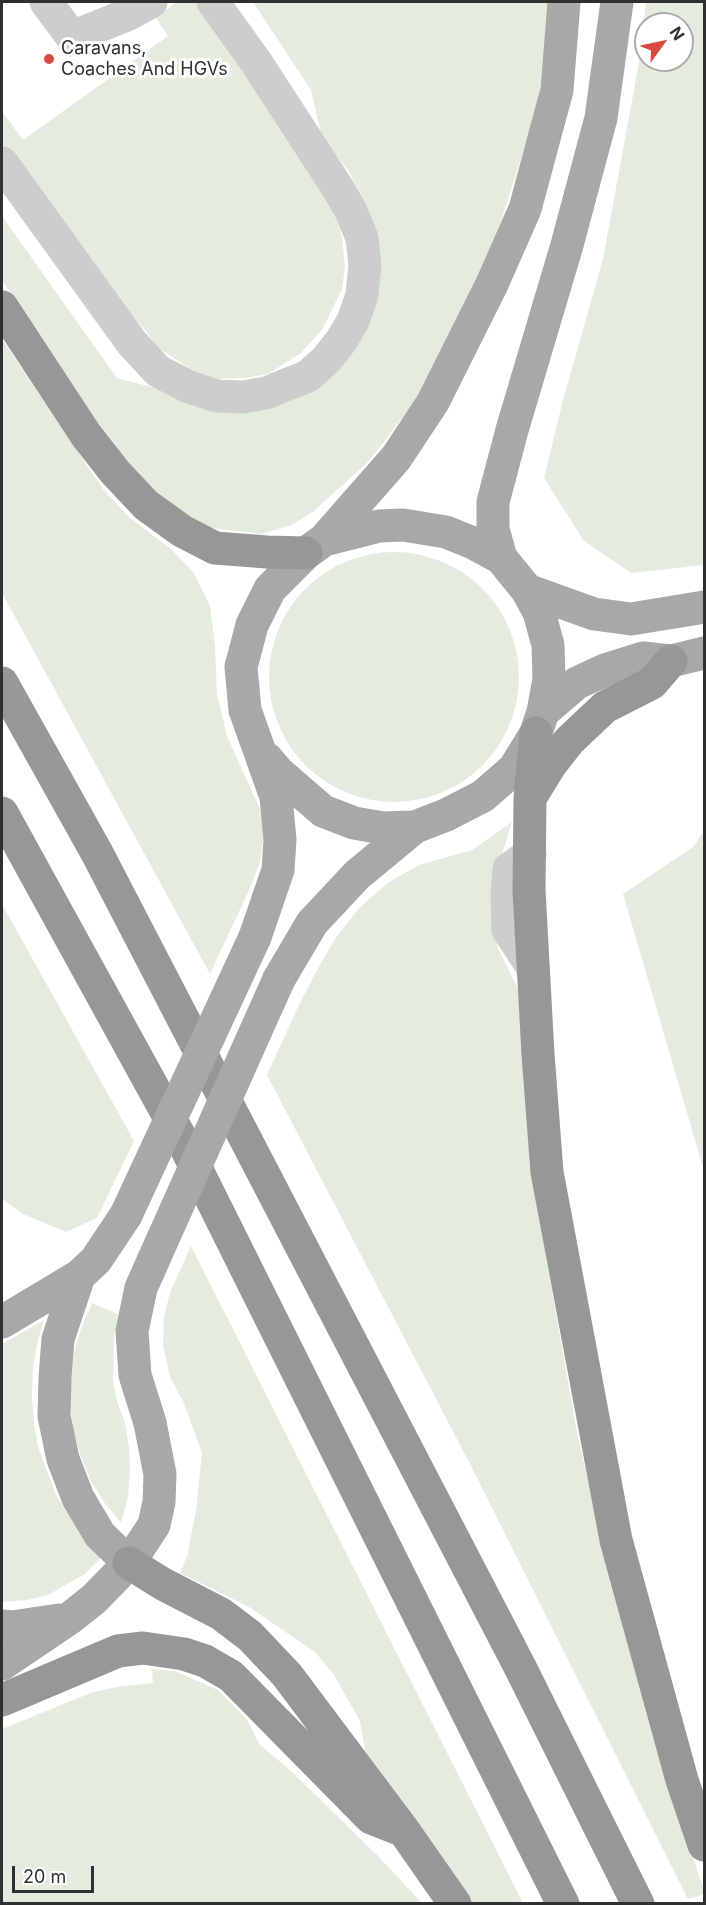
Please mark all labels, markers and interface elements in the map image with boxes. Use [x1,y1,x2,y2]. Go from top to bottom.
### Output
north arrow [634,12,694,72]
text: N [666,23,689,44]
place label: Caravans, Coaches And HGVs [61,38,228,80]
marker: Caravans, Coaches And HGVs [42,52,56,66]
scale bar [15,1854,98,1892]
text: 20 m [23,1866,66,1887]

